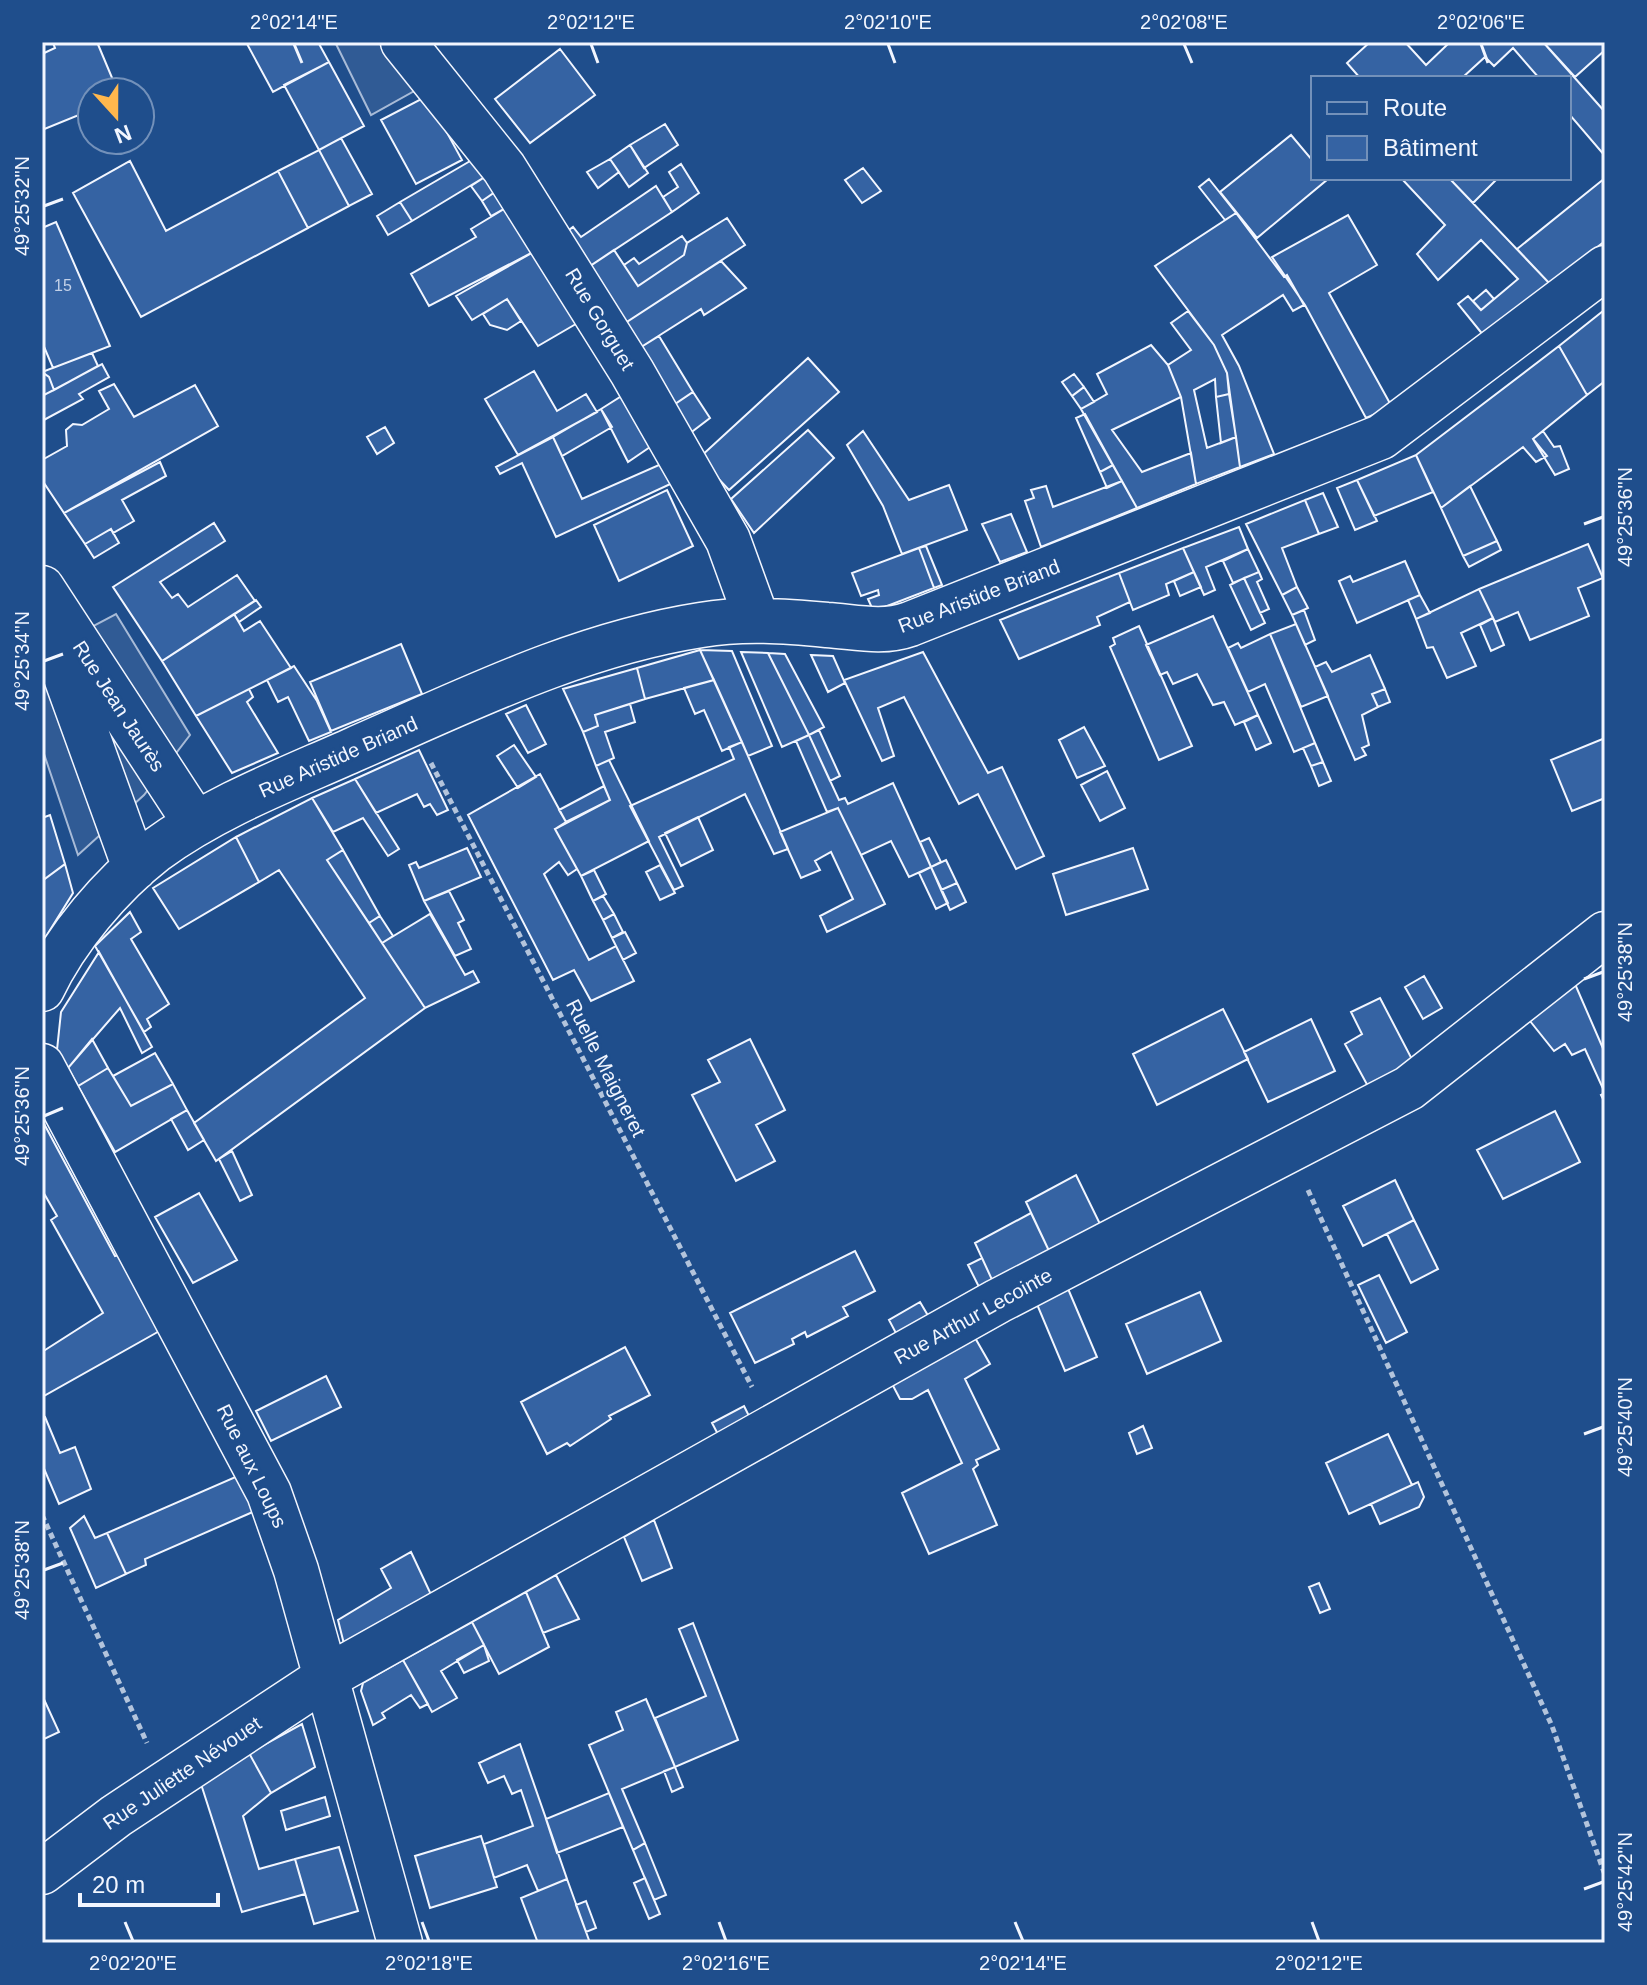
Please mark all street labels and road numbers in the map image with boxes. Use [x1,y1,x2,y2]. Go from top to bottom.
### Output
street label: Rue Gorguet [561,264,639,374]
street label: Rue Aristide Briand [895,555,1063,637]
street label: Rue Jean Jaurès [69,637,169,775]
street label: Rue Aristide Briand [255,712,421,802]
street label: Ruelle Maigneret [562,996,650,1141]
street label: Rue Arthur Lecointe [890,1264,1056,1368]
street label: Rue aux Loups [213,1401,291,1531]
street label: Rue Juliette Névouet [99,1712,265,1834]

